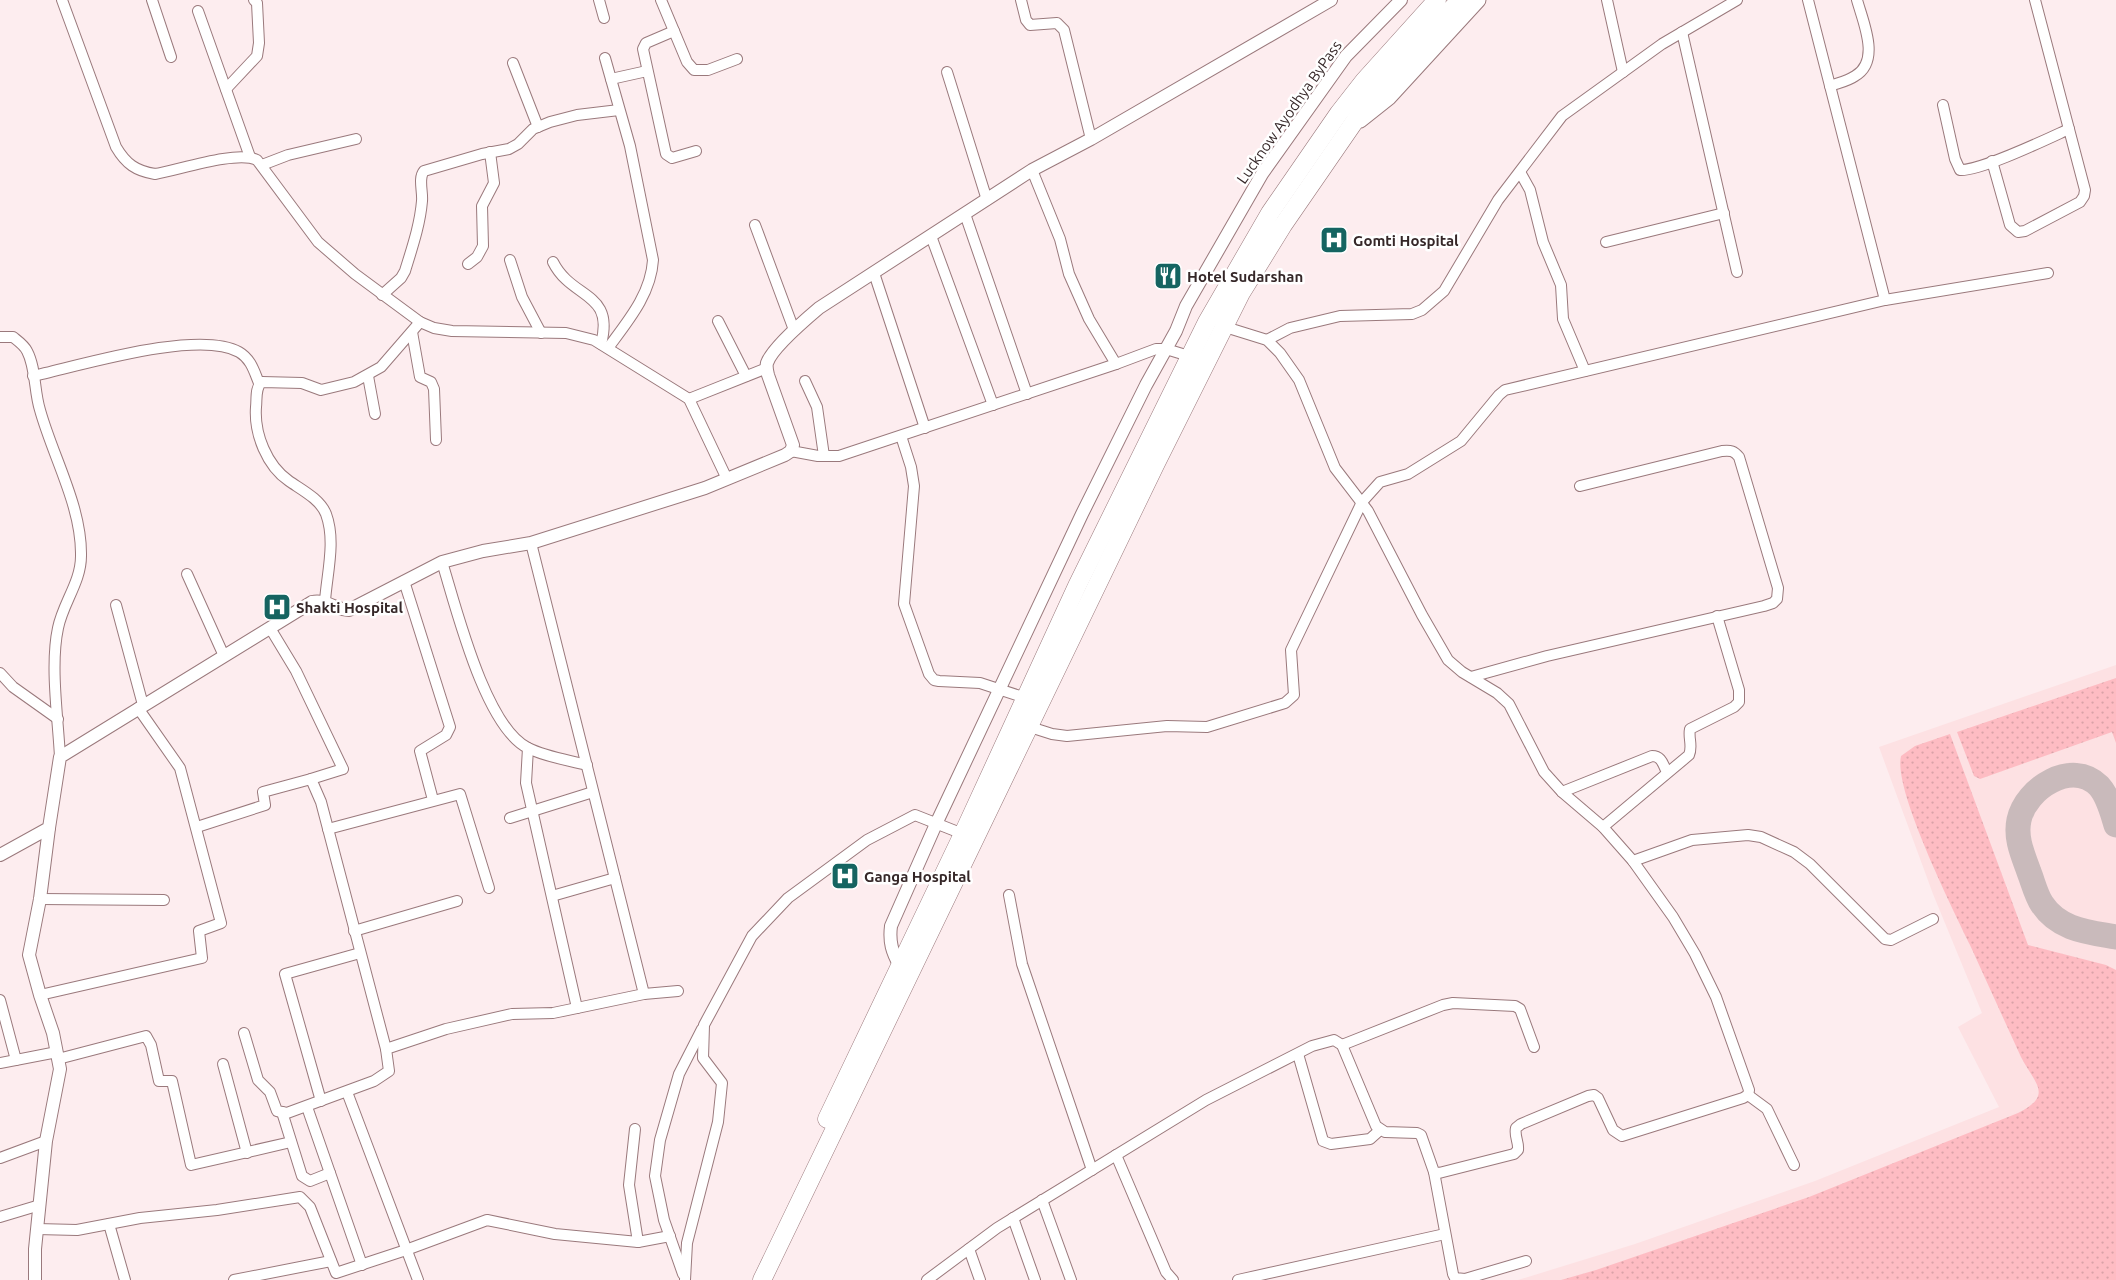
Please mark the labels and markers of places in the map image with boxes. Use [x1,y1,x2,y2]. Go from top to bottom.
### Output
hospital icon: Gomti Hospital [1319,225,1349,255]
place label: Gomti Hospital [1353,232,1459,249]
restaurant icon: Hotel Sudarshan [1153,261,1183,291]
place label: Hotel Sudarshan [1187,268,1303,285]
hospital icon: Shakti Hospital [262,592,292,622]
place label: Shakti Hospital [296,599,403,616]
hospital icon: Ganga Hospital [830,861,860,891]
place label: Ganga Hospital [864,868,971,885]

